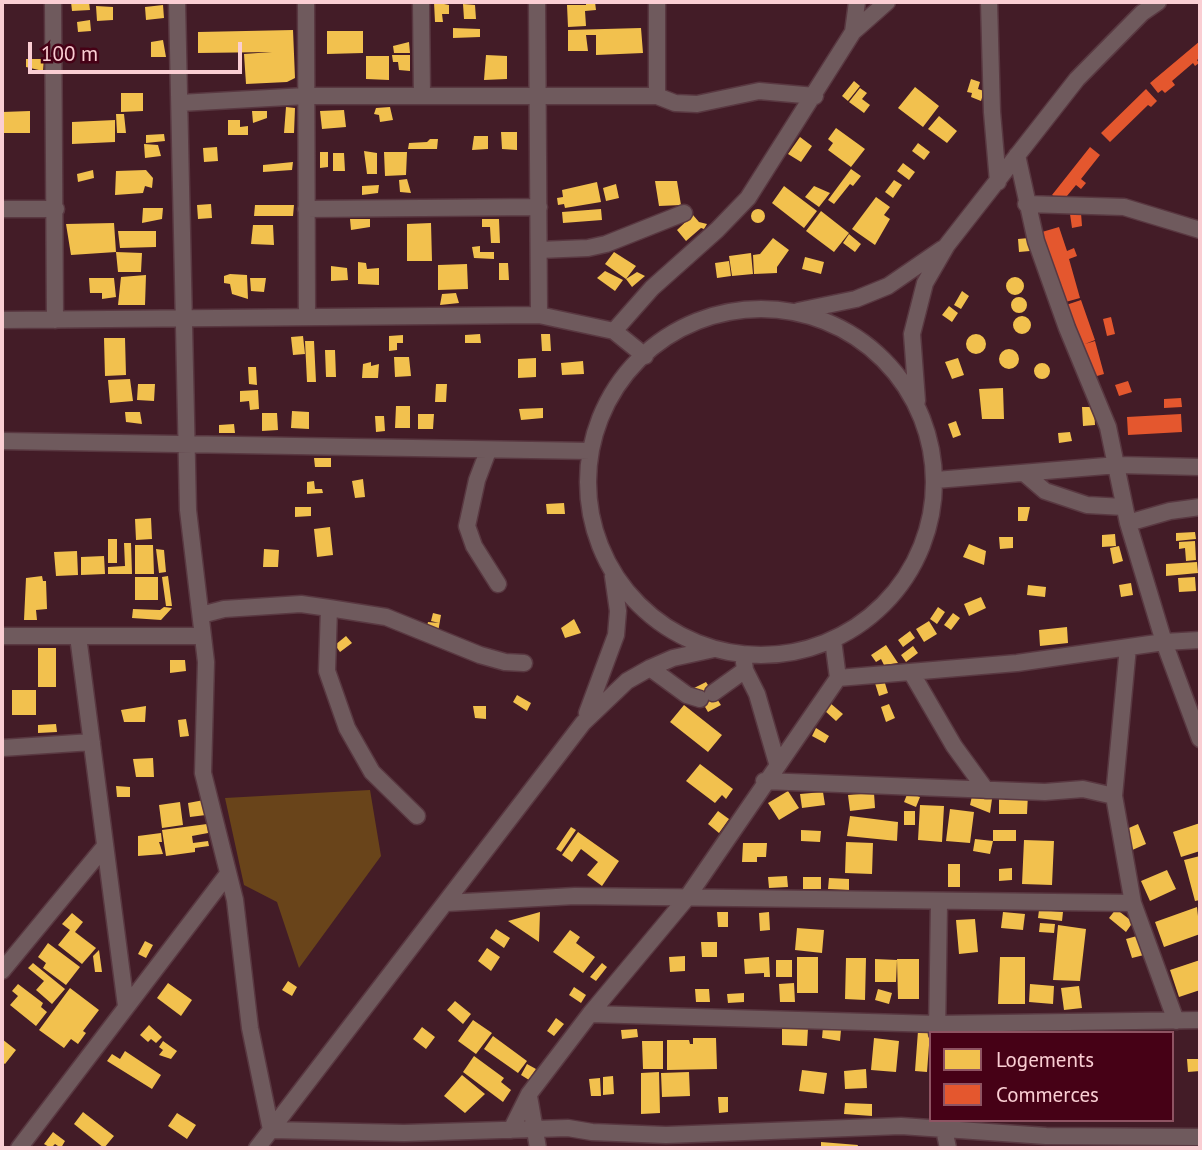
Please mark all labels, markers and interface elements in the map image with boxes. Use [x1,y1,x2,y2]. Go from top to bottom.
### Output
scale bar [32,28,245,72]
text: 100 m [41,40,98,67]
legend [929,1031,1174,1122]
text: Logements [996,1046,1094,1073]
text: Commerces [996,1081,1099,1108]

